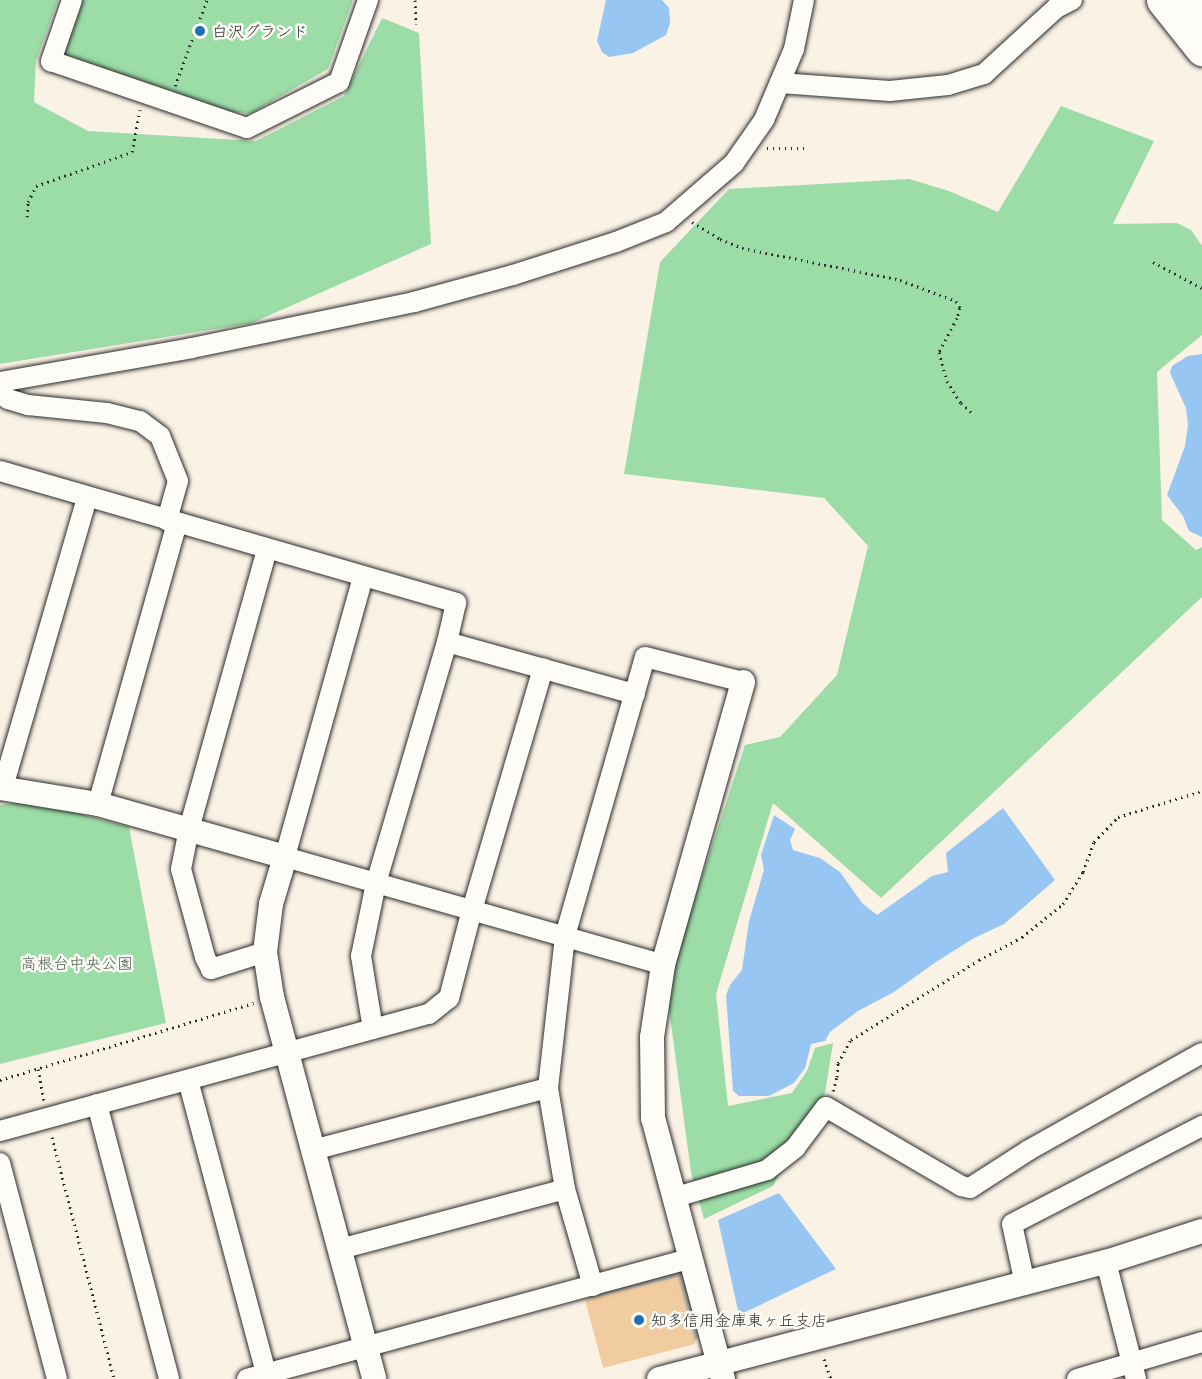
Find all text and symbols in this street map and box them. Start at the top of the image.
place label: 白沢グランド [212,21,308,41]
marker: 白沢グランド [193,24,207,38]
park label: 高根台中央公園 [21,953,133,973]
place label: 知多信用金庫東ヶ丘支店 [651,1310,827,1330]
marker: 知多信用金庫東ヶ丘支店 [632,1313,646,1327]

